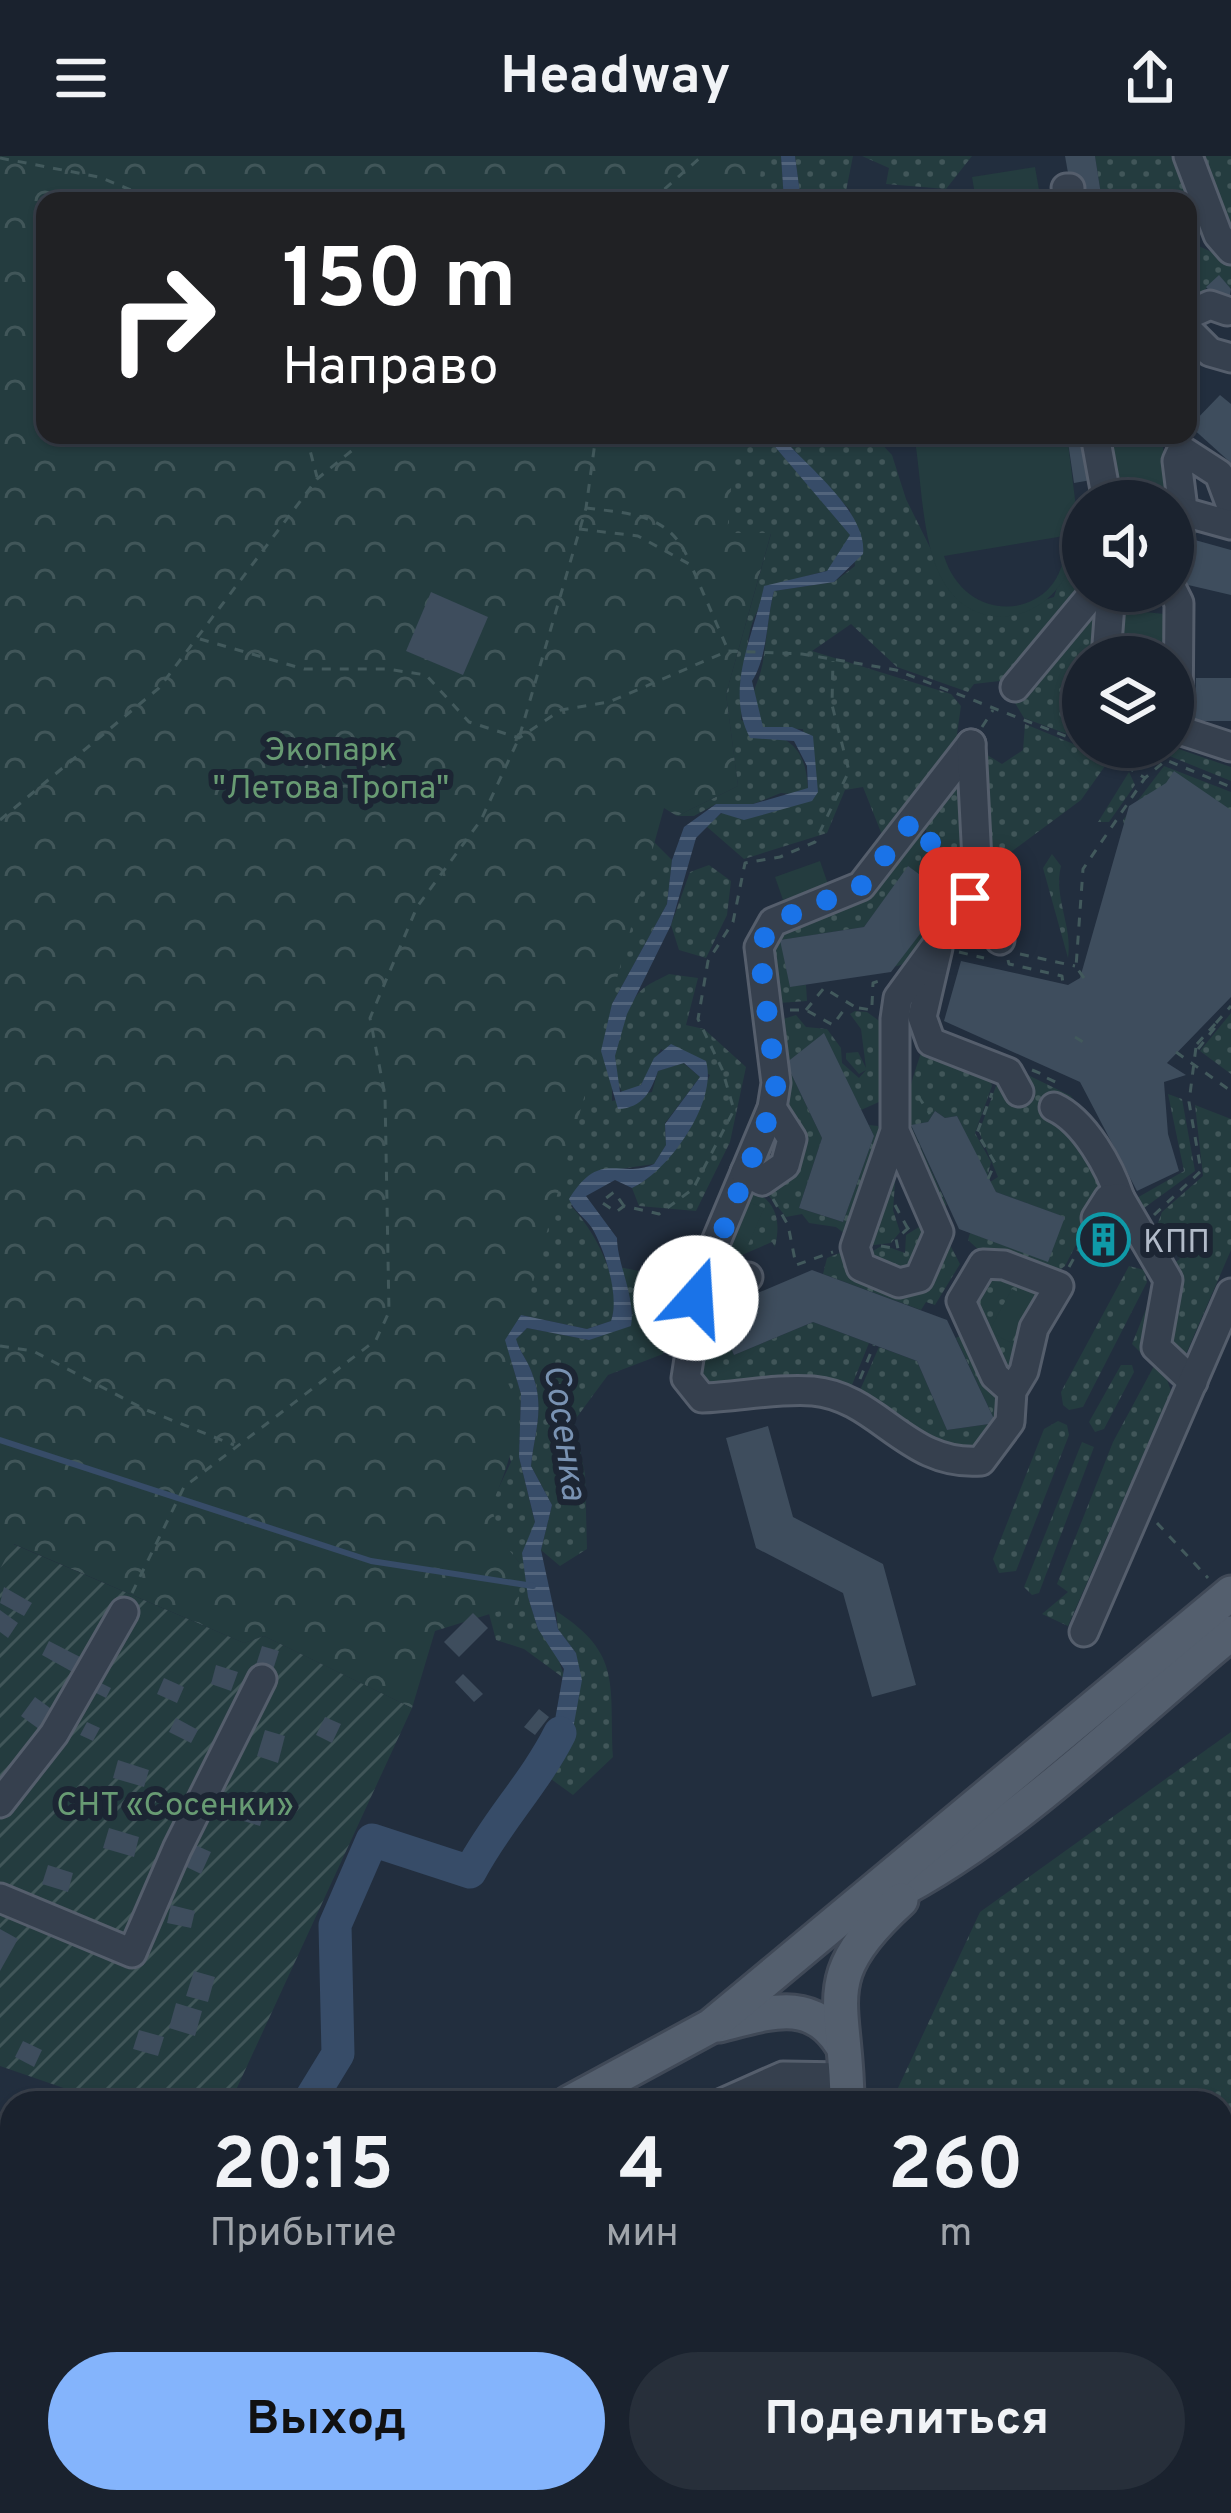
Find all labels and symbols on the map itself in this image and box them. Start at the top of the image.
park label: Экопарк "Летова Тропа" [213,731,449,811]
pin [919,847,1021,949]
building icon: КПП [1076,1212,1132,1268]
place label: КПП [1143,1223,1210,1265]
position arrow [633,1235,759,1361]
water label: Сосенка [531,1362,595,1504]
park label: СНТ «Сосенки» [56,1786,294,1828]

